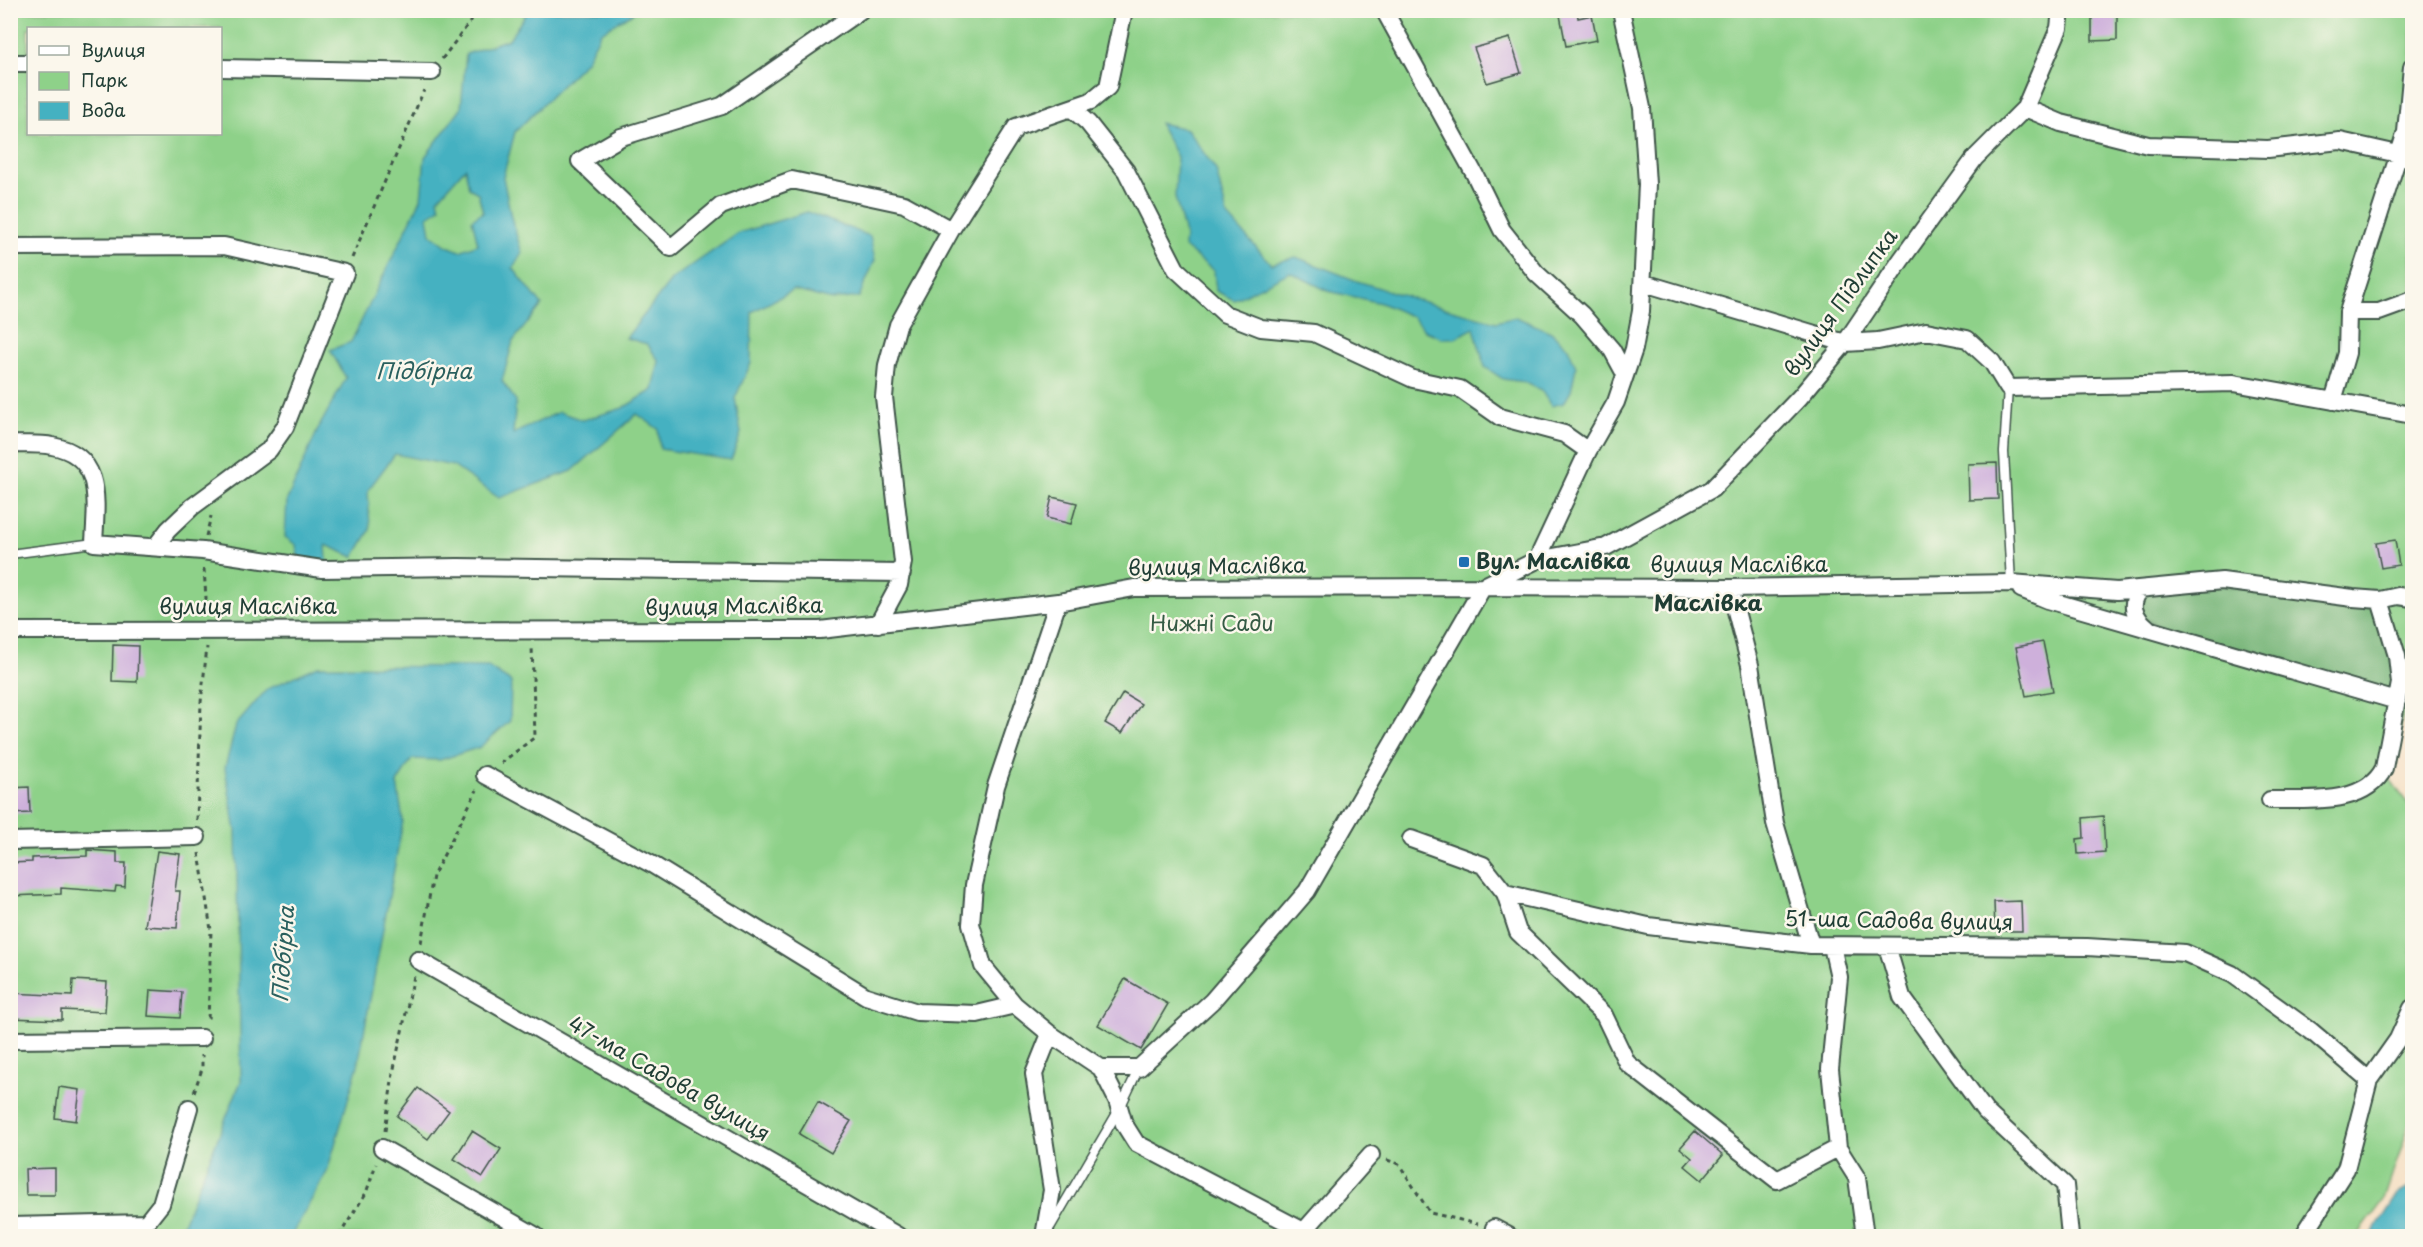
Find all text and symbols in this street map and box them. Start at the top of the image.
legend [27,27,222,135]
text: Вулиця [81,36,146,63]
text: Парк [81,66,128,93]
text: Вода [81,96,126,123]
street label: вулиця Підлипка [1775,221,1905,382]
water label: Підбірна [376,353,473,386]
place label: Вул. Маслівка [1476,544,1630,576]
street label: вулиця Маслівка [1128,547,1306,583]
street label: вулиця Маслівка [1650,547,1828,579]
marker: Вул. Маслівка [1457,555,1471,569]
district label: Маслівка [1654,585,1762,618]
street label: вулиця Маслівка [645,587,823,623]
street label: вулиця Маслівка [159,589,337,621]
park label: Нижні Сади [1150,606,1274,638]
street label: 51-ша Садова вулиця [1784,901,2014,937]
water label: Підбірна [262,904,301,1003]
street label: 47-ма Садова вулиця [563,1006,777,1148]

